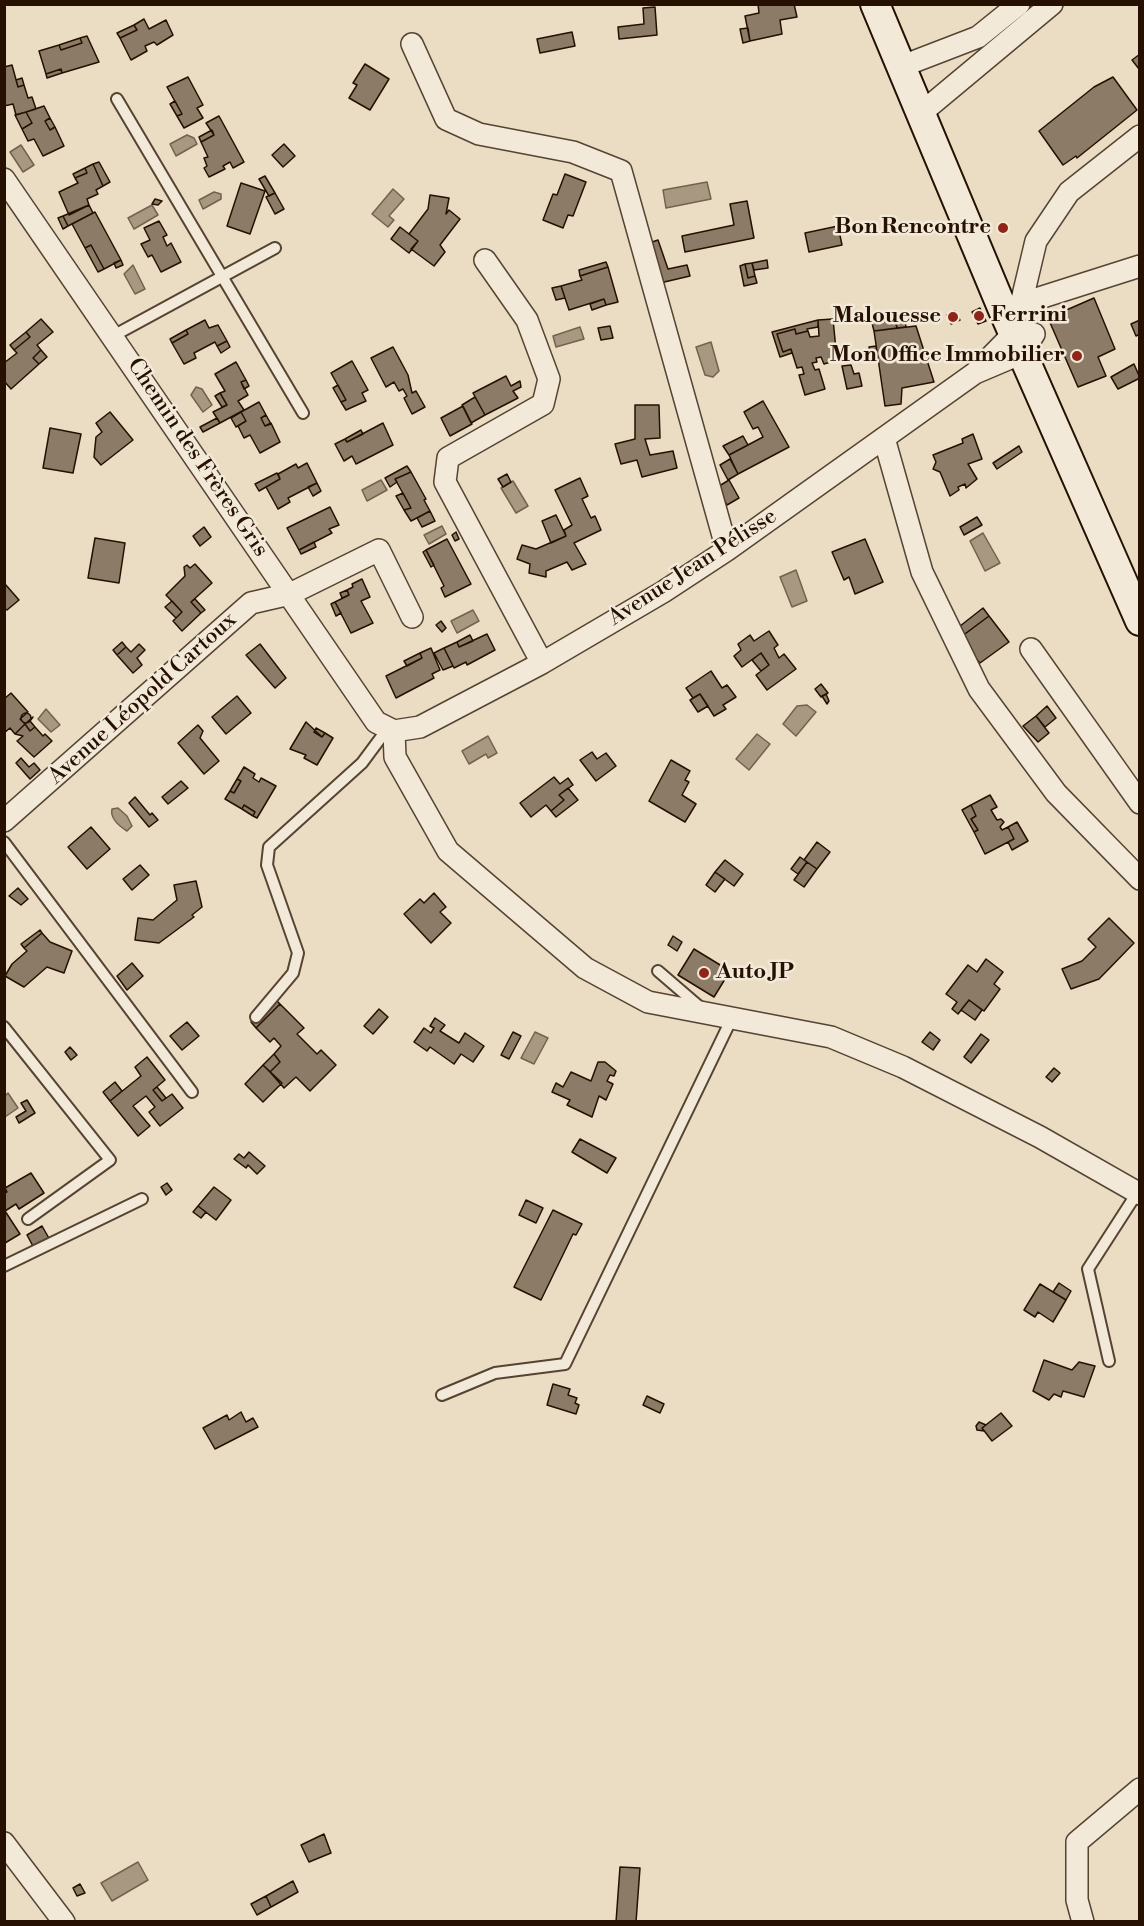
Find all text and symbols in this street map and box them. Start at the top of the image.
place label: Bon Rencontre [835,215,991,241]
marker: Bon Rencontre [996,221,1010,235]
place label: Ferrini [991,303,1067,329]
place label: Malouesse [833,304,941,330]
marker: Ferrini [972,309,986,323]
marker: Malouesse [946,310,960,324]
place label: Mon Office Immobilier [830,343,1065,369]
marker: Mon Office Immobilier [1070,349,1084,363]
street label: Chemin des Frères Gris [121,354,273,562]
street label: Avenue Jean Pélisse [604,504,782,632]
street label: Avenue Léopold Cartoux [44,608,242,790]
place label: Auto JP [716,960,794,986]
marker: Auto JP [697,966,711,980]

